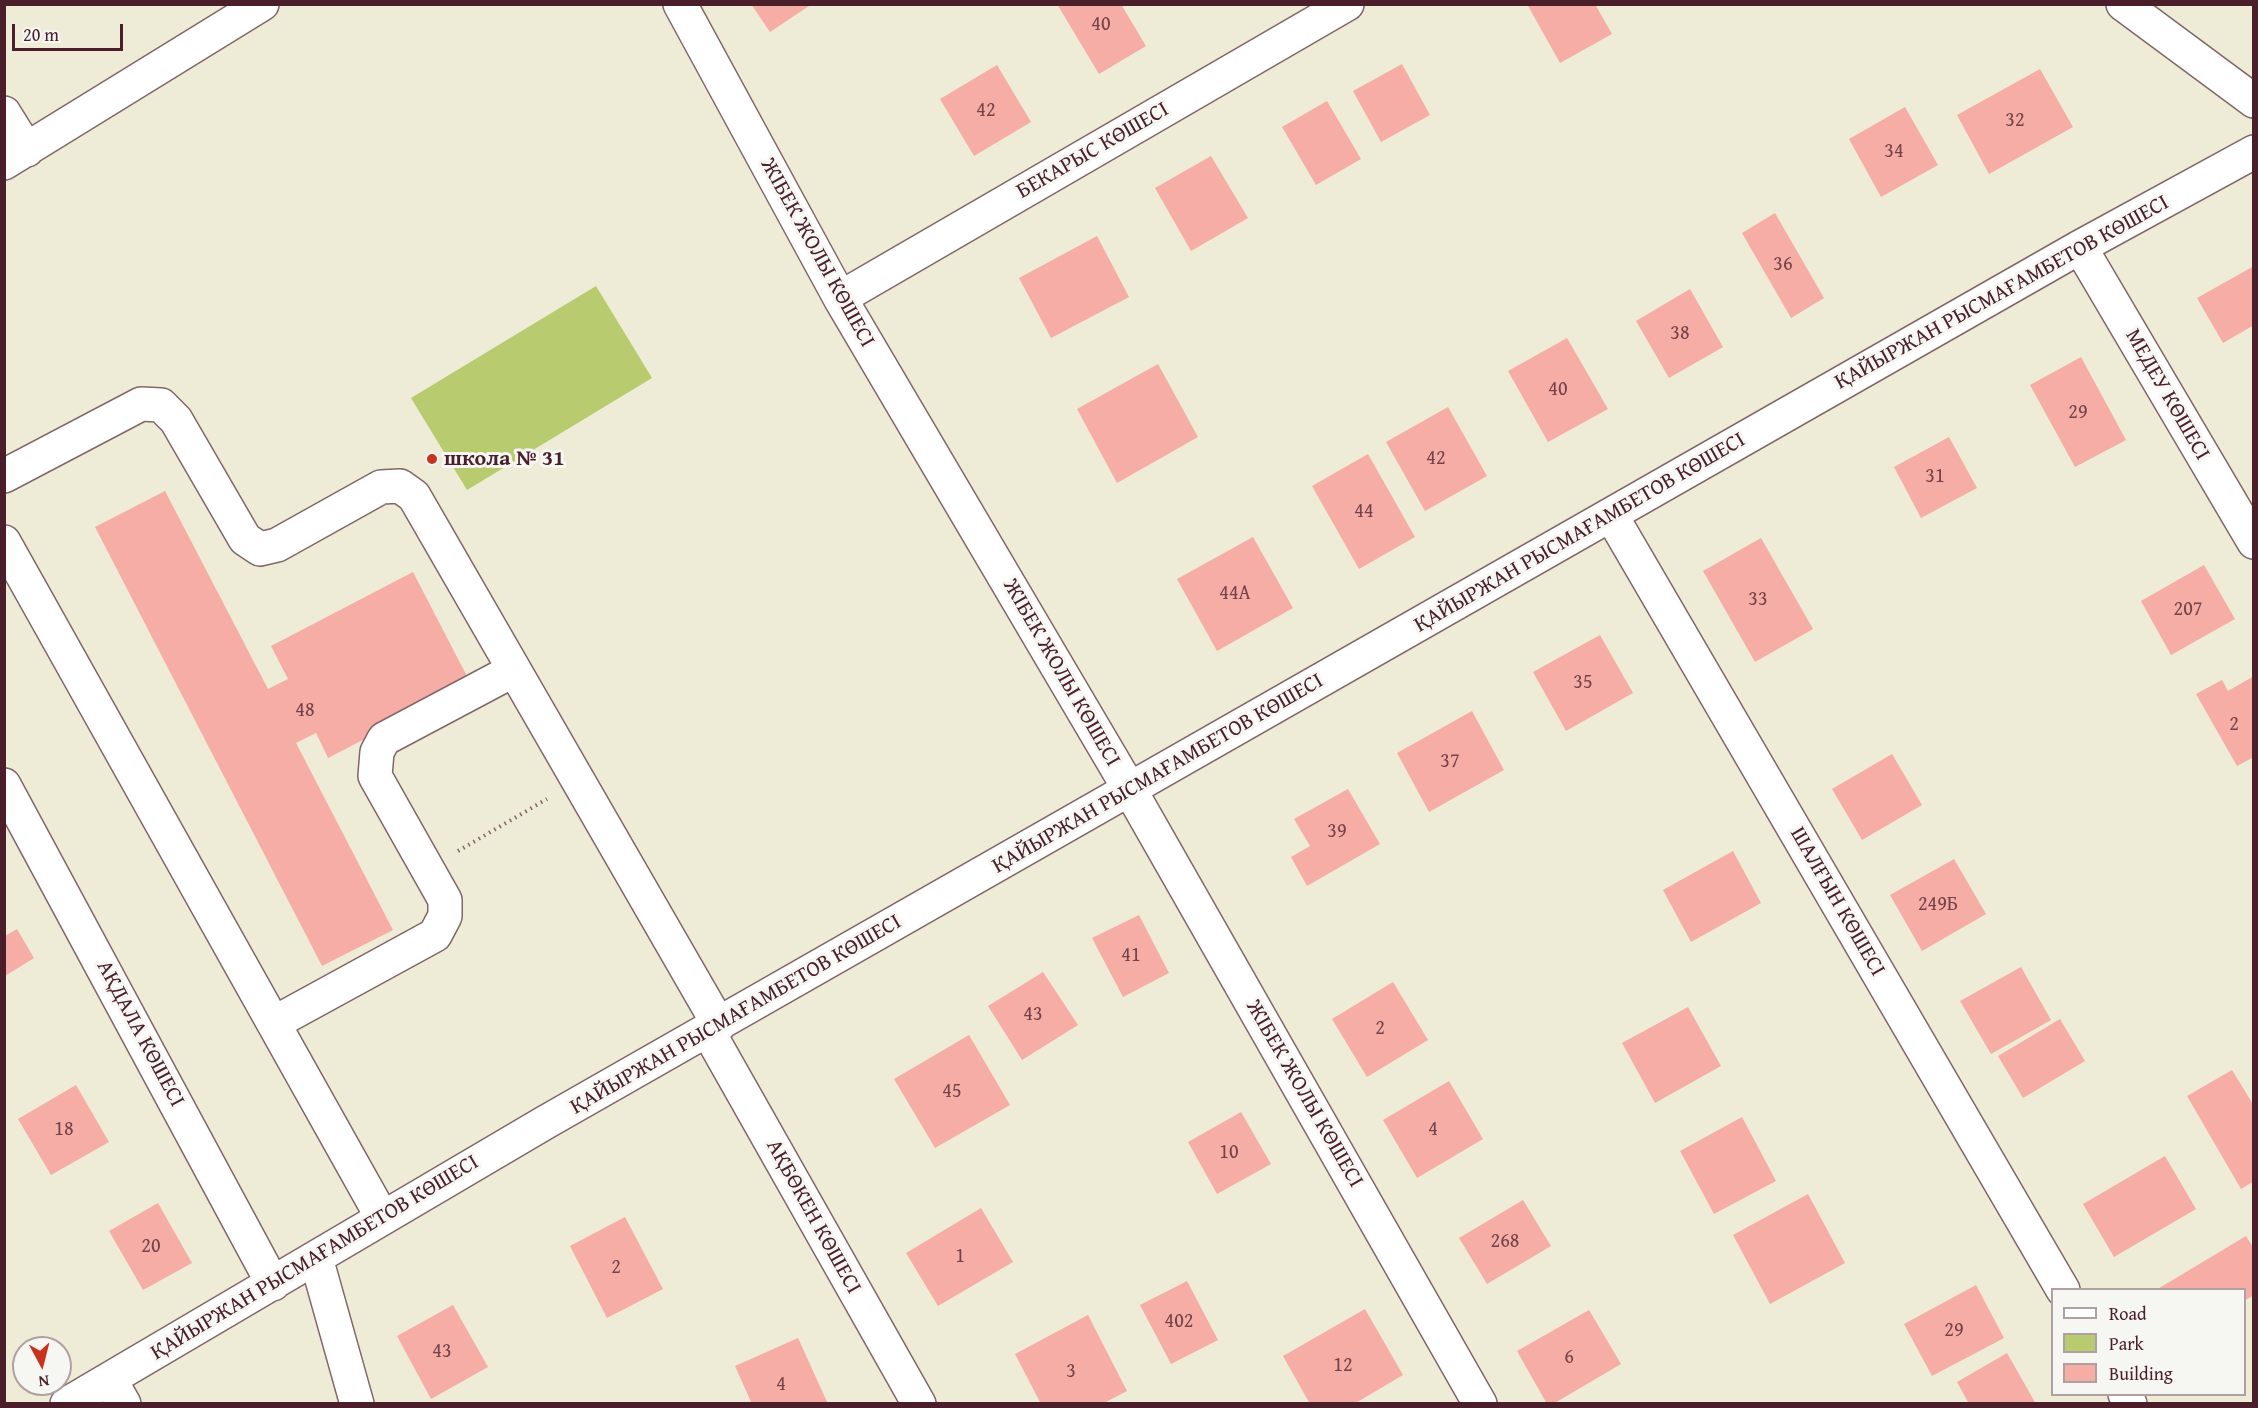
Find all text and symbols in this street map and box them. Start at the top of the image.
scale bar [15,12,126,50]
house number: 40 [1091,13,1111,37]
text: 20 m [23,21,59,48]
street label: БЕКАРЫС КӨШЕСІ [1012,97,1174,205]
house number: 42 [976,99,996,123]
house number: 32 [2005,109,2025,133]
house number: 34 [1884,140,1904,164]
street label: ЖІБЕК ЖОЛЫ КӨШЕСІ [754,154,880,352]
street label: ҚАЙЫРЖАН РЫСМАҒАМБЕТОВ КӨШЕСІ [1830,190,2174,396]
house number: 36 [1773,253,1793,277]
house number: 38 [1670,322,1690,346]
street label: МЕДЕУ КӨШЕСІ [2119,325,2215,465]
house number: 40 [1548,378,1568,402]
house number: 29 [2068,401,2088,425]
street label: ҚАЙЫРЖАН РЫСМАҒАМБЕТОВ КӨШЕСІ [1410,427,1750,639]
place label: школа № 31 [444,446,565,472]
house number: 42 [1426,447,1446,471]
marker: школа № 31 [425,452,439,466]
house number: 31 [1925,465,1945,489]
house number: 44 [1354,500,1374,524]
street label: ЖІБЕК ЖОЛЫ КӨШЕСІ [997,575,1125,771]
house number: 44А [1219,582,1251,606]
house number: 33 [1748,588,1768,612]
house number: 207 [2174,598,2202,622]
street label: ҚАЙЫРЖАН РЫСМАҒАМБЕТОВ КӨШЕСІ [988,668,1328,880]
house number: 35 [1573,671,1593,695]
house number: 48 [295,699,315,723]
house number: 2 [2229,713,2239,737]
house number: 37 [1440,750,1460,774]
house number: 39 [1327,820,1347,844]
street label: ШАЛҒЫН КӨШЕСІ [1784,823,1890,981]
house number: 249Б [1918,893,1958,917]
street label: ҚАЙЫРЖАН РЫСМАҒАМБЕТОВ КӨШЕСІ [566,909,906,1121]
house number: 41 [1121,944,1141,968]
street label: АҚДАЛА КӨШЕСІ [90,956,190,1112]
street label: ЖІБЕК ЖОЛЫ КӨШЕСІ [1240,996,1368,1192]
house number: 43 [1023,1003,1043,1027]
house number: 2 [1375,1017,1385,1041]
house number: 45 [942,1080,962,1104]
house number: 18 [54,1118,74,1142]
house number: 4 [1428,1118,1438,1142]
street label: АҚБӨКЕН КӨШЕСІ [760,1135,866,1299]
house number: 10 [1219,1141,1239,1165]
street label: ҚАЙЫРЖАН РЫСМАҒАМБЕТОВ КӨШЕСІ [146,1149,484,1367]
house number: 268 [1491,1230,1519,1254]
house number: 20 [141,1235,161,1259]
house number: 1 [955,1245,965,1269]
house number: 2 [611,1256,621,1280]
legend [2051,1288,2246,1396]
text: Road [2109,1300,2147,1327]
house number: 402 [1165,1310,1193,1334]
house number: 29 [1944,1319,1964,1343]
text: Park [2109,1330,2144,1357]
north arrow [12,1336,72,1396]
house number: 43 [432,1340,452,1364]
house number: 6 [1564,1346,1574,1370]
house number: 12 [1333,1354,1353,1378]
house number: 3 [1066,1360,1076,1384]
text: Building [2109,1360,2173,1387]
text: N [37,1369,51,1394]
house number: 4 [776,1373,786,1397]

